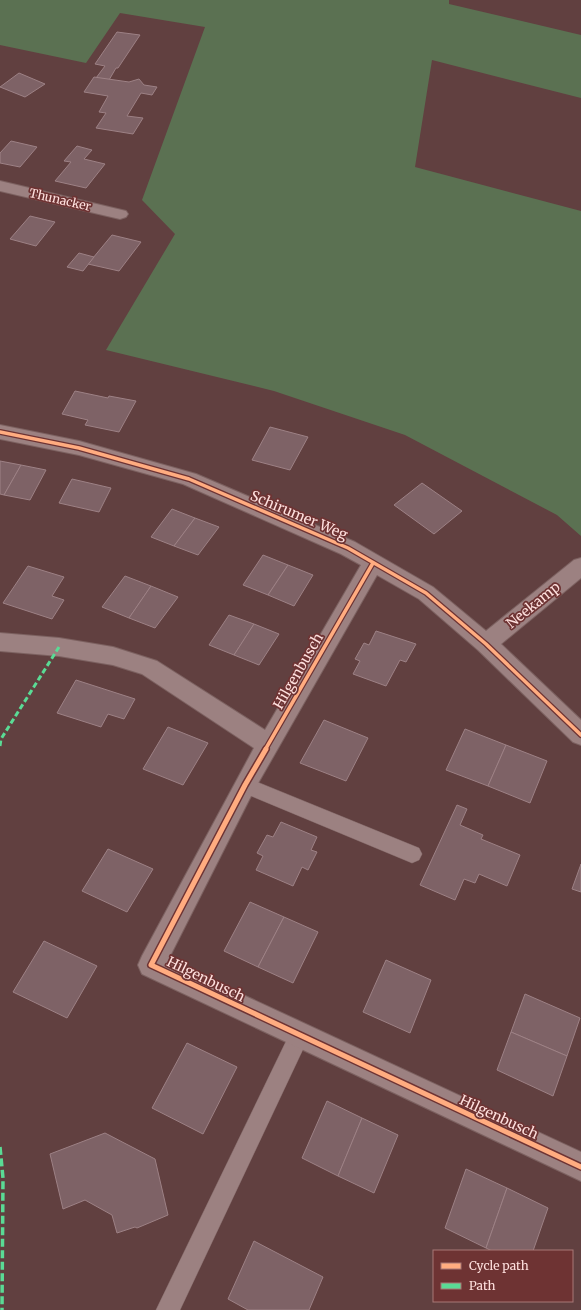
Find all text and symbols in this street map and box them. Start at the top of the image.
street label: Thunacker [28,185,93,214]
street label: Schirumer Weg [248,486,351,544]
street label: Neekamp [502,578,564,632]
street label: Hilgenbusch [269,630,327,712]
street label: Hilgenbusch [164,952,248,1006]
street label: Hilgenbusch [457,1091,541,1143]
legend [433,1250,573,1302]
text: Cycle path [469,1258,529,1273]
text: Path [469,1278,495,1293]

